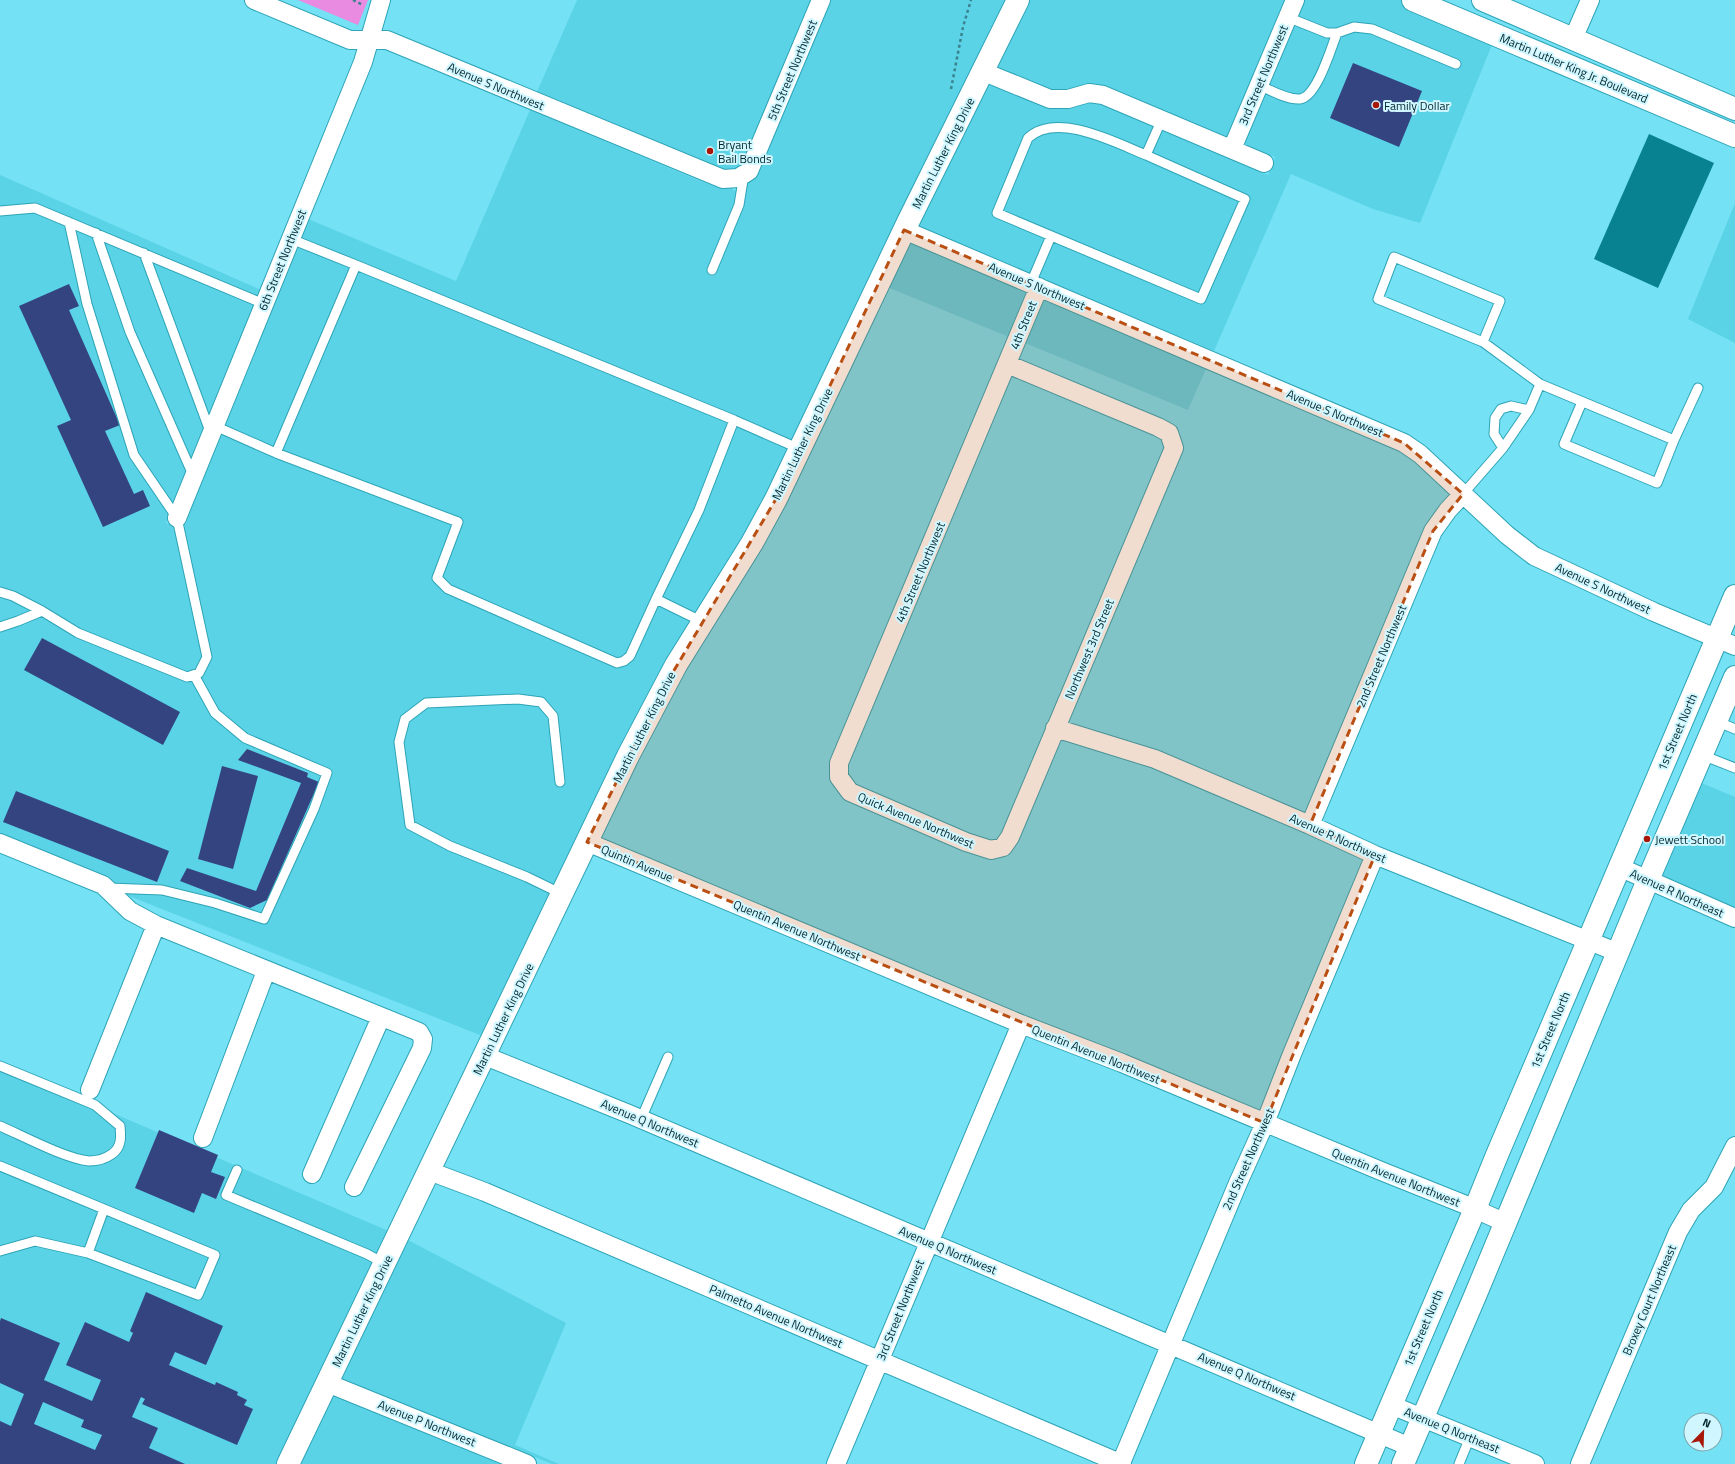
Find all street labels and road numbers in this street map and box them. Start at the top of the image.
street label: 5th Street Northwest [762,16,822,123]
street label: 3rd Street Northwest [1233,21,1293,128]
street label: Martin Luther King Jr. Boulevard [1497,28,1651,108]
street label: Avenue S Northwest [445,57,548,115]
street label: Martin Luther King Drive [907,94,979,212]
street label: 6th Street Northwest [253,206,311,313]
street label: Avenue S Northwest [986,257,1089,315]
street label: 4th Street [1005,297,1042,352]
street label: Avenue S Northwest [1284,384,1387,442]
street label: Martin Luther King Drive [767,385,837,503]
street label: 4th Street Northwest [890,518,950,625]
street label: Avenue S Northwest [1552,558,1655,619]
street label: Northwest 3rd Street [1059,595,1119,702]
street label: 2nd Street Northwest [1351,601,1412,710]
street label: Martin Luther King Drive [608,668,680,786]
street label: 1st Street North [1652,691,1702,773]
street label: Quick Avenue Northwest [855,787,978,853]
street label: Avenue R Northwest [1287,808,1390,868]
street label: Quintin Avenue [598,839,676,887]
street label: Avenue R Northeast [1627,864,1728,923]
street label: Quentin Avenue Northwest [730,895,864,966]
street label: Martin Luther King Drive [468,960,538,1078]
street label: 1st Street North [1525,989,1575,1071]
street label: Quentin Avenue Northwest [1029,1020,1164,1089]
street label: Avenue Q Northwest [598,1094,703,1153]
street label: 2nd Street Northwest [1217,1104,1279,1213]
street label: Quentin Avenue Northwest [1329,1143,1464,1212]
street label: Avenue Q Northwest [896,1221,1001,1280]
street label: Broxey Court Northeast [1617,1241,1681,1358]
street label: Martin Luther King Drive [327,1252,397,1370]
street label: 3rd Street Northwest [871,1256,929,1363]
street label: Palmetto Avenue Northwest [706,1279,847,1353]
street label: 1st Street North [1398,1287,1448,1369]
street label: Avenue Q Northwest [1195,1347,1300,1406]
street label: Avenue P Northwest [375,1395,480,1452]
street label: Avenue Q Northeast [1401,1402,1503,1458]

